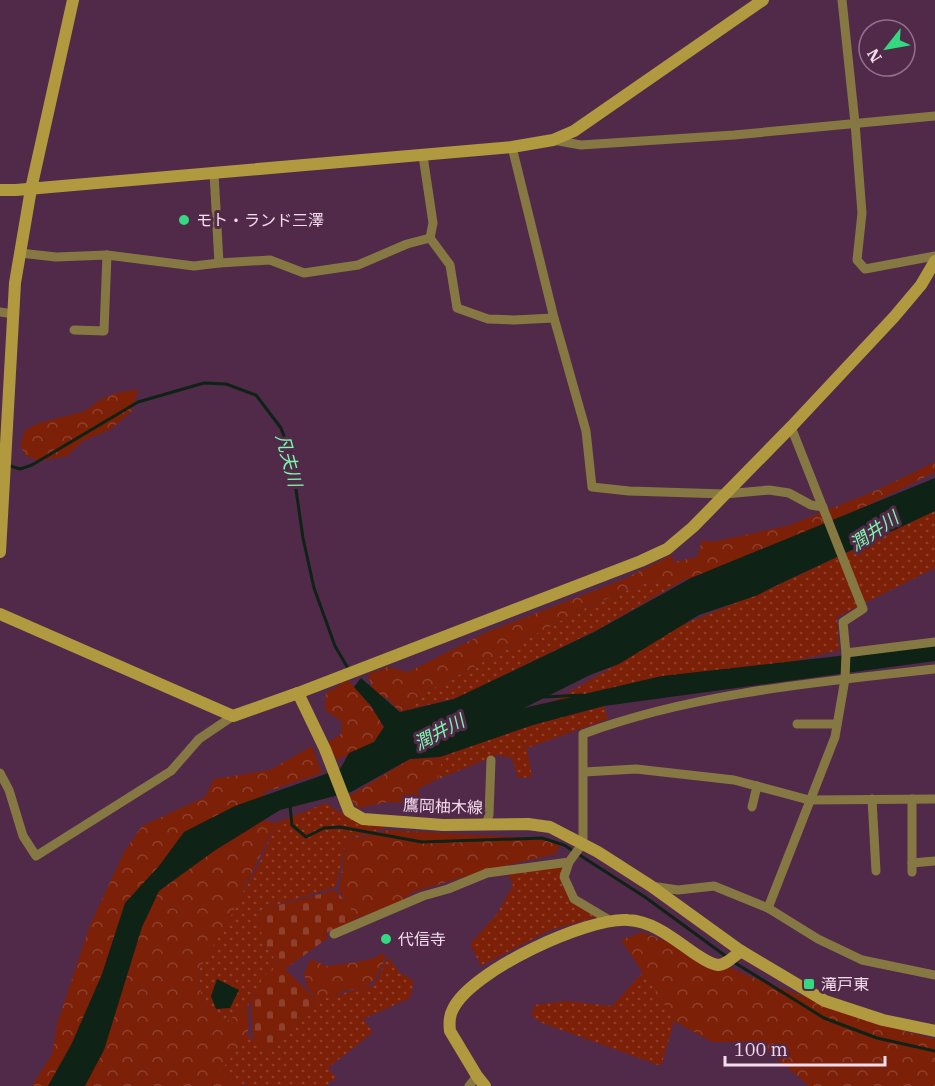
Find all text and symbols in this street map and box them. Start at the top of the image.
north arrow [857,18,917,78]
text: N [862,45,886,66]
place label: モト・ランド三澤 [196,210,324,230]
marker: モト・ランド三澤 [177,213,191,227]
water label: 凡夫川 [271,431,308,491]
water label: 潤井川 [845,505,904,556]
water label: 潤井川 [410,708,470,755]
street label: 鷹岡柚木線 [403,795,483,817]
place label: 代信寺 [398,929,446,949]
marker: 代信寺 [379,932,393,946]
place label: 滝戸東 [821,974,869,994]
marker: 滝戸東 [802,977,816,991]
scale bar [725,1029,886,1067]
text: 100 m [734,1038,788,1061]

